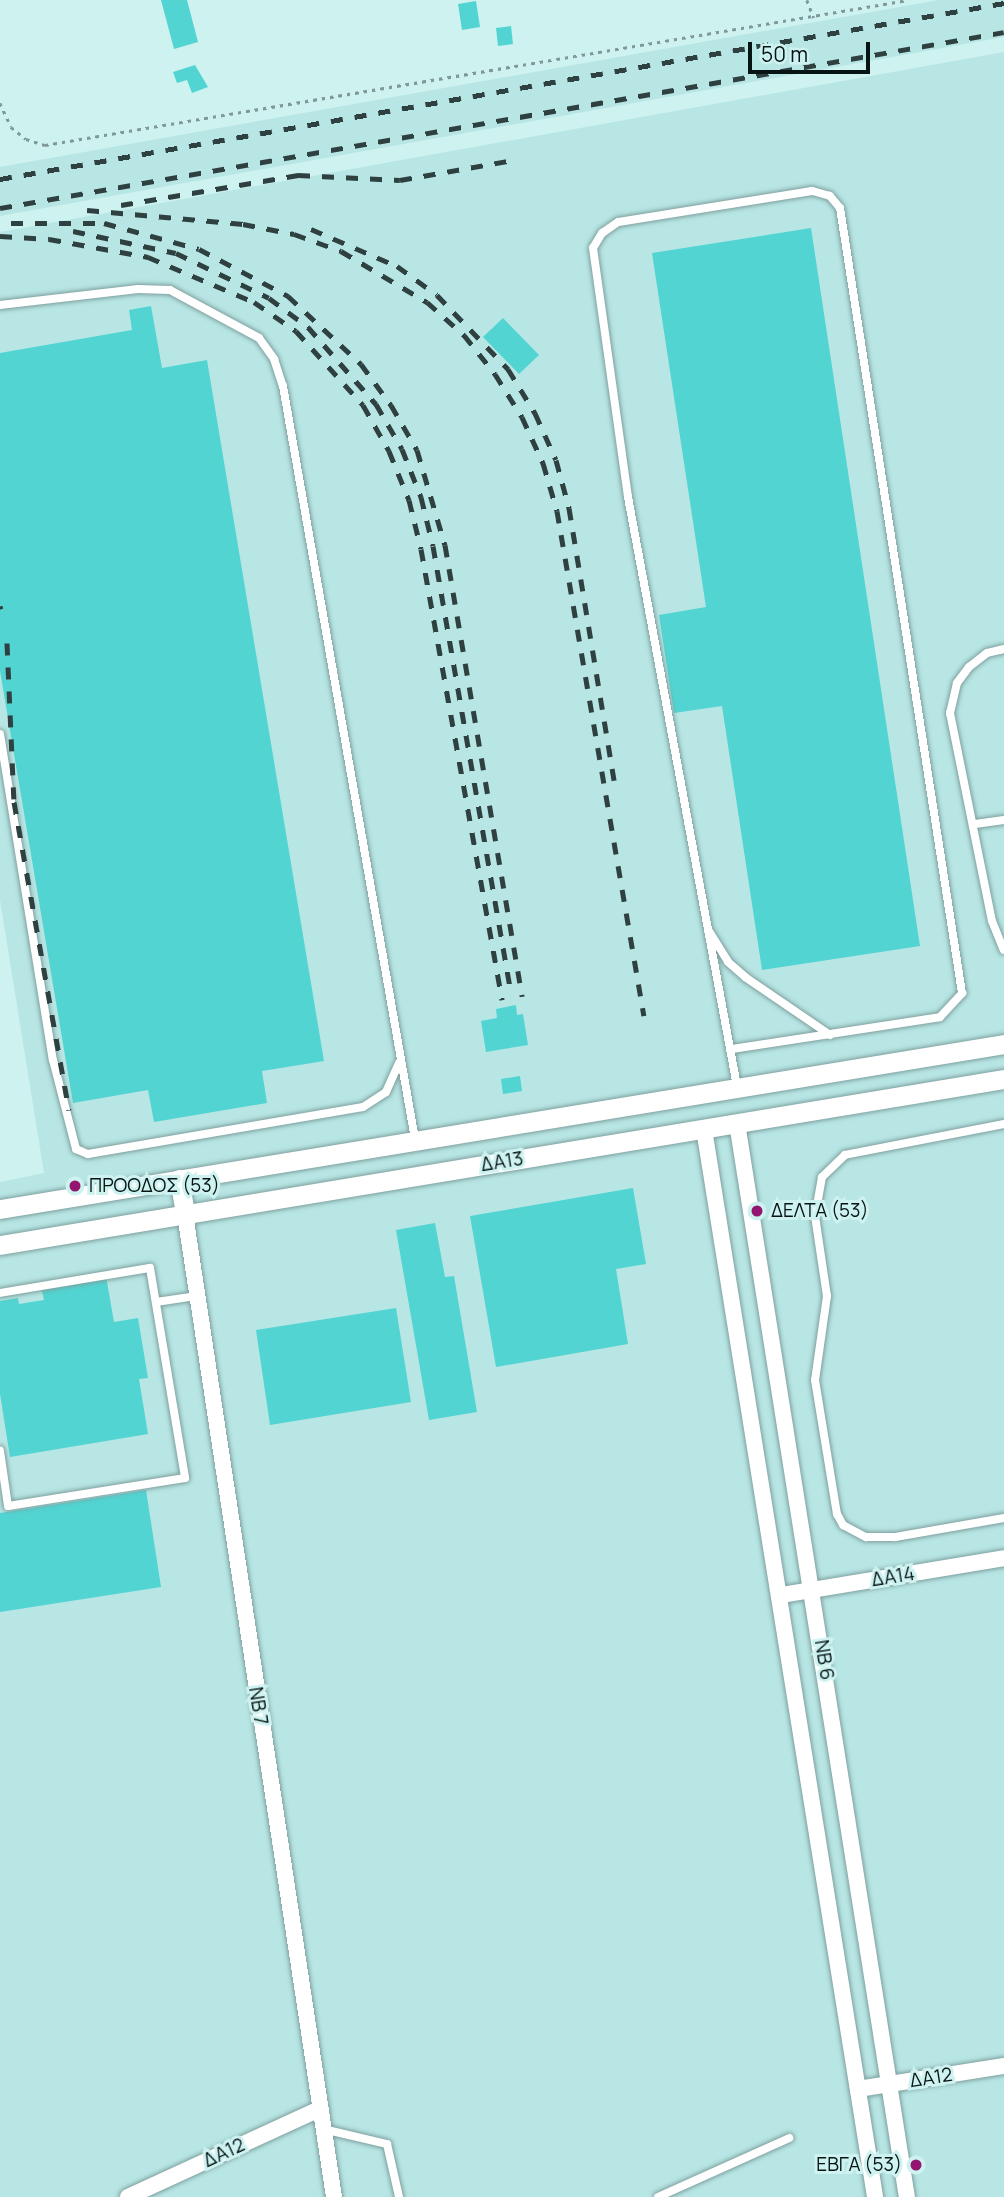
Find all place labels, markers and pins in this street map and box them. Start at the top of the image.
place label: ΠΡΟΟΔΟΣ (53) [89,1175,220,1197]
marker: ΠΡΟΟΔΟΣ (53) [67,1178,83,1194]
place label: ΔΕΛΤΑ (53) [771,1200,869,1222]
marker: ΔΕΛΤΑ (53) [749,1203,765,1219]
place label: ΕΒΓΑ (53) [816,2154,902,2176]
marker: ΕΒΓΑ (53) [908,2157,924,2173]

